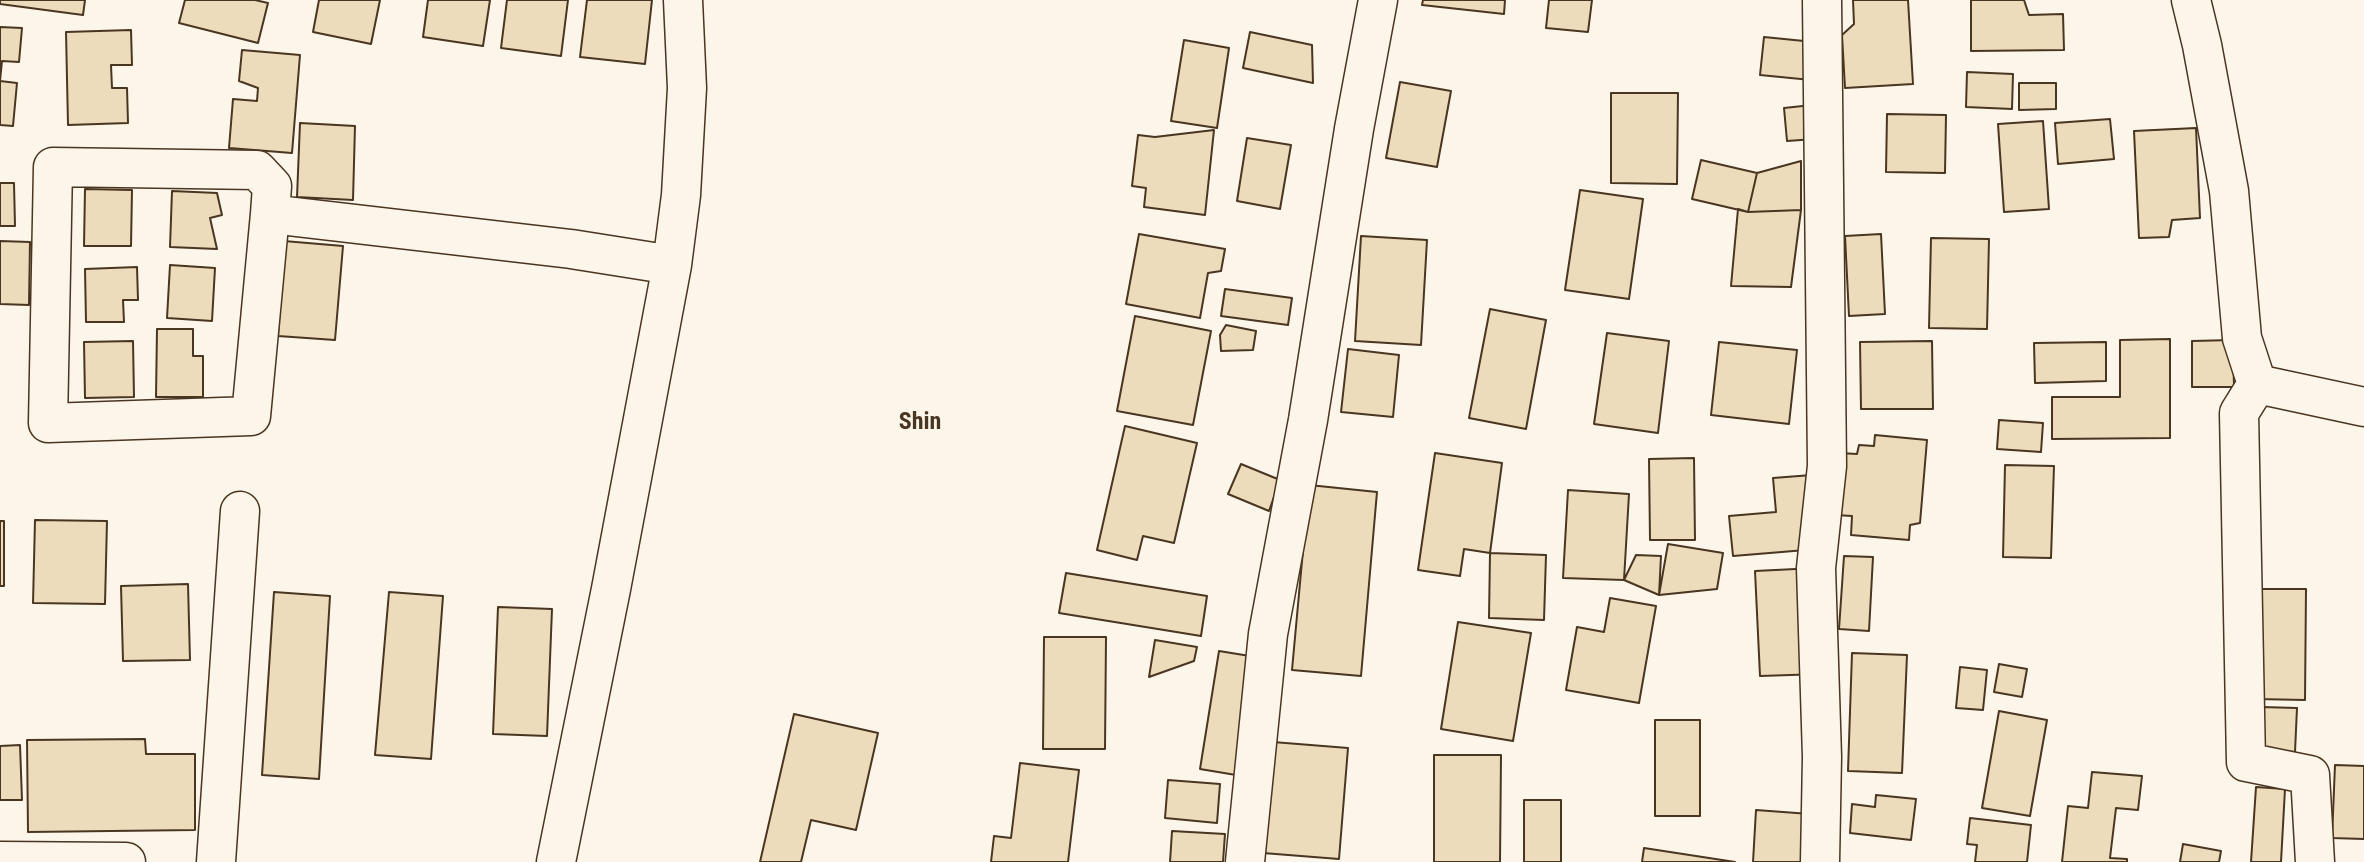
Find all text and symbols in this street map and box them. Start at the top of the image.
district label: Shin [899,409,941,437]

